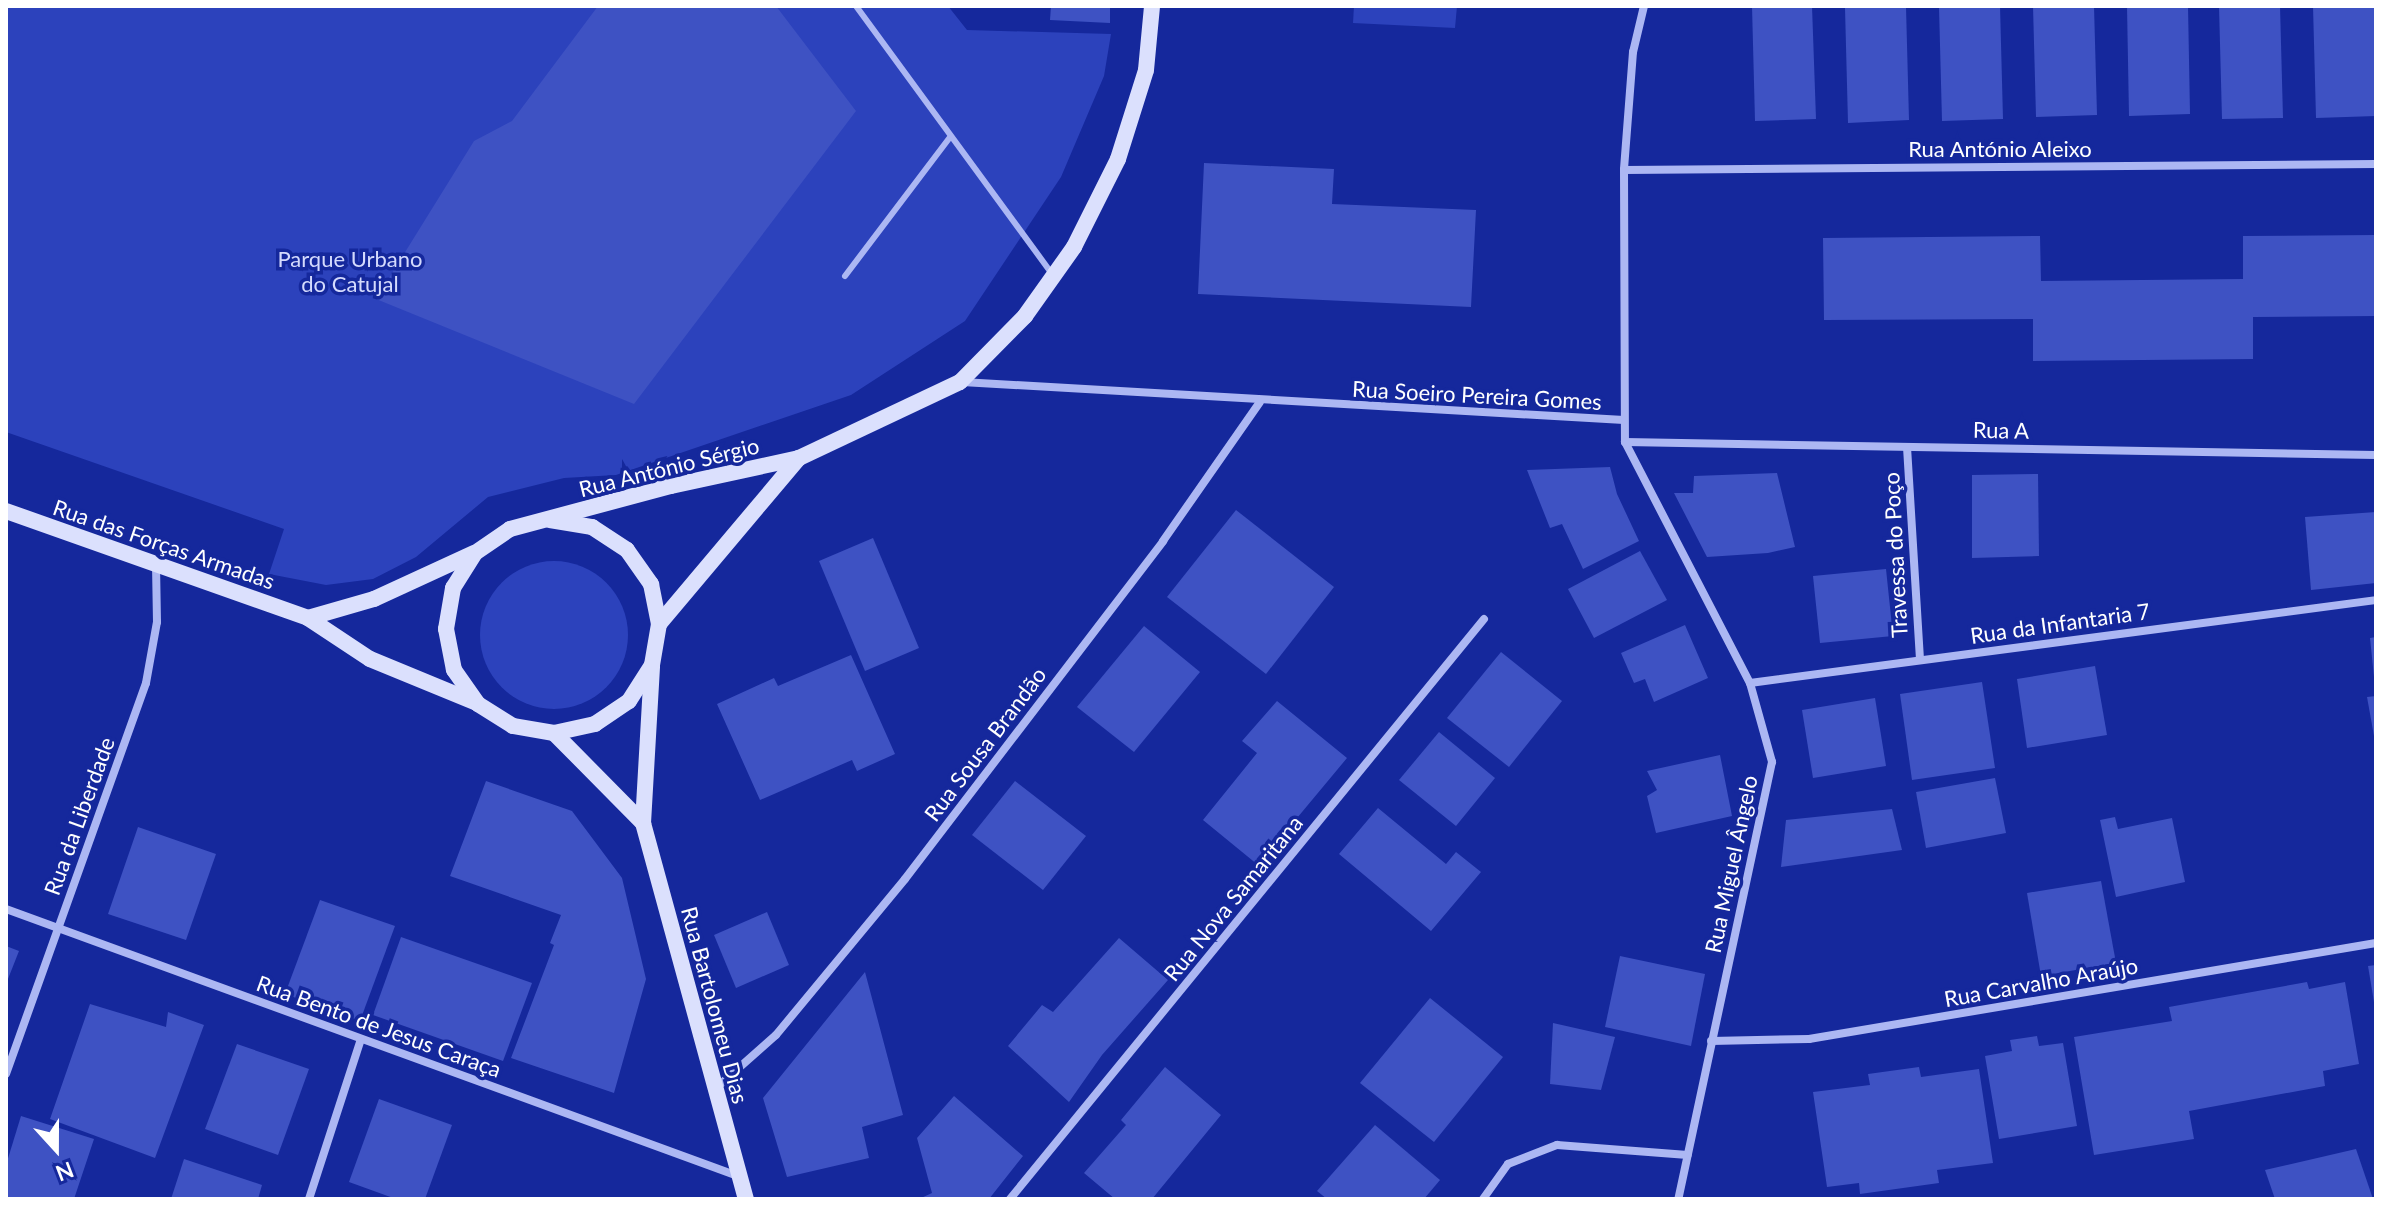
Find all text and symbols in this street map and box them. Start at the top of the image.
street label: Rua António Aleixo [1908,136,2092,162]
park label: Parque Urbano do Catujal [277,245,423,296]
street label: Rua Soeiro Pereira Gomes [1352,375,1602,415]
street label: Rua A [1972,416,2030,444]
street label: Rua António Sérgio [576,432,762,502]
street label: Travessa do Poço [1877,472,1913,638]
street label: Rua das Forças Armadas [49,494,279,594]
street label: Rua da Infantaria 7 [1968,597,2152,649]
street label: Rua Sousa Brandão [919,662,1051,826]
street label: Rua da Liberdade [38,733,120,899]
street label: Rua Miguel Ângelo [1699,772,1763,956]
street label: Rua Nova Samaritana [1158,810,1308,986]
street label: Rua Bartolomeu Dias [676,904,754,1106]
street label: Rua Carvalho Araújo [1942,952,2140,1012]
street label: Rua Bento de Jesus Caraça [253,969,505,1083]
north arrow [16,1109,96,1189]
text: N [52,1156,78,1188]

